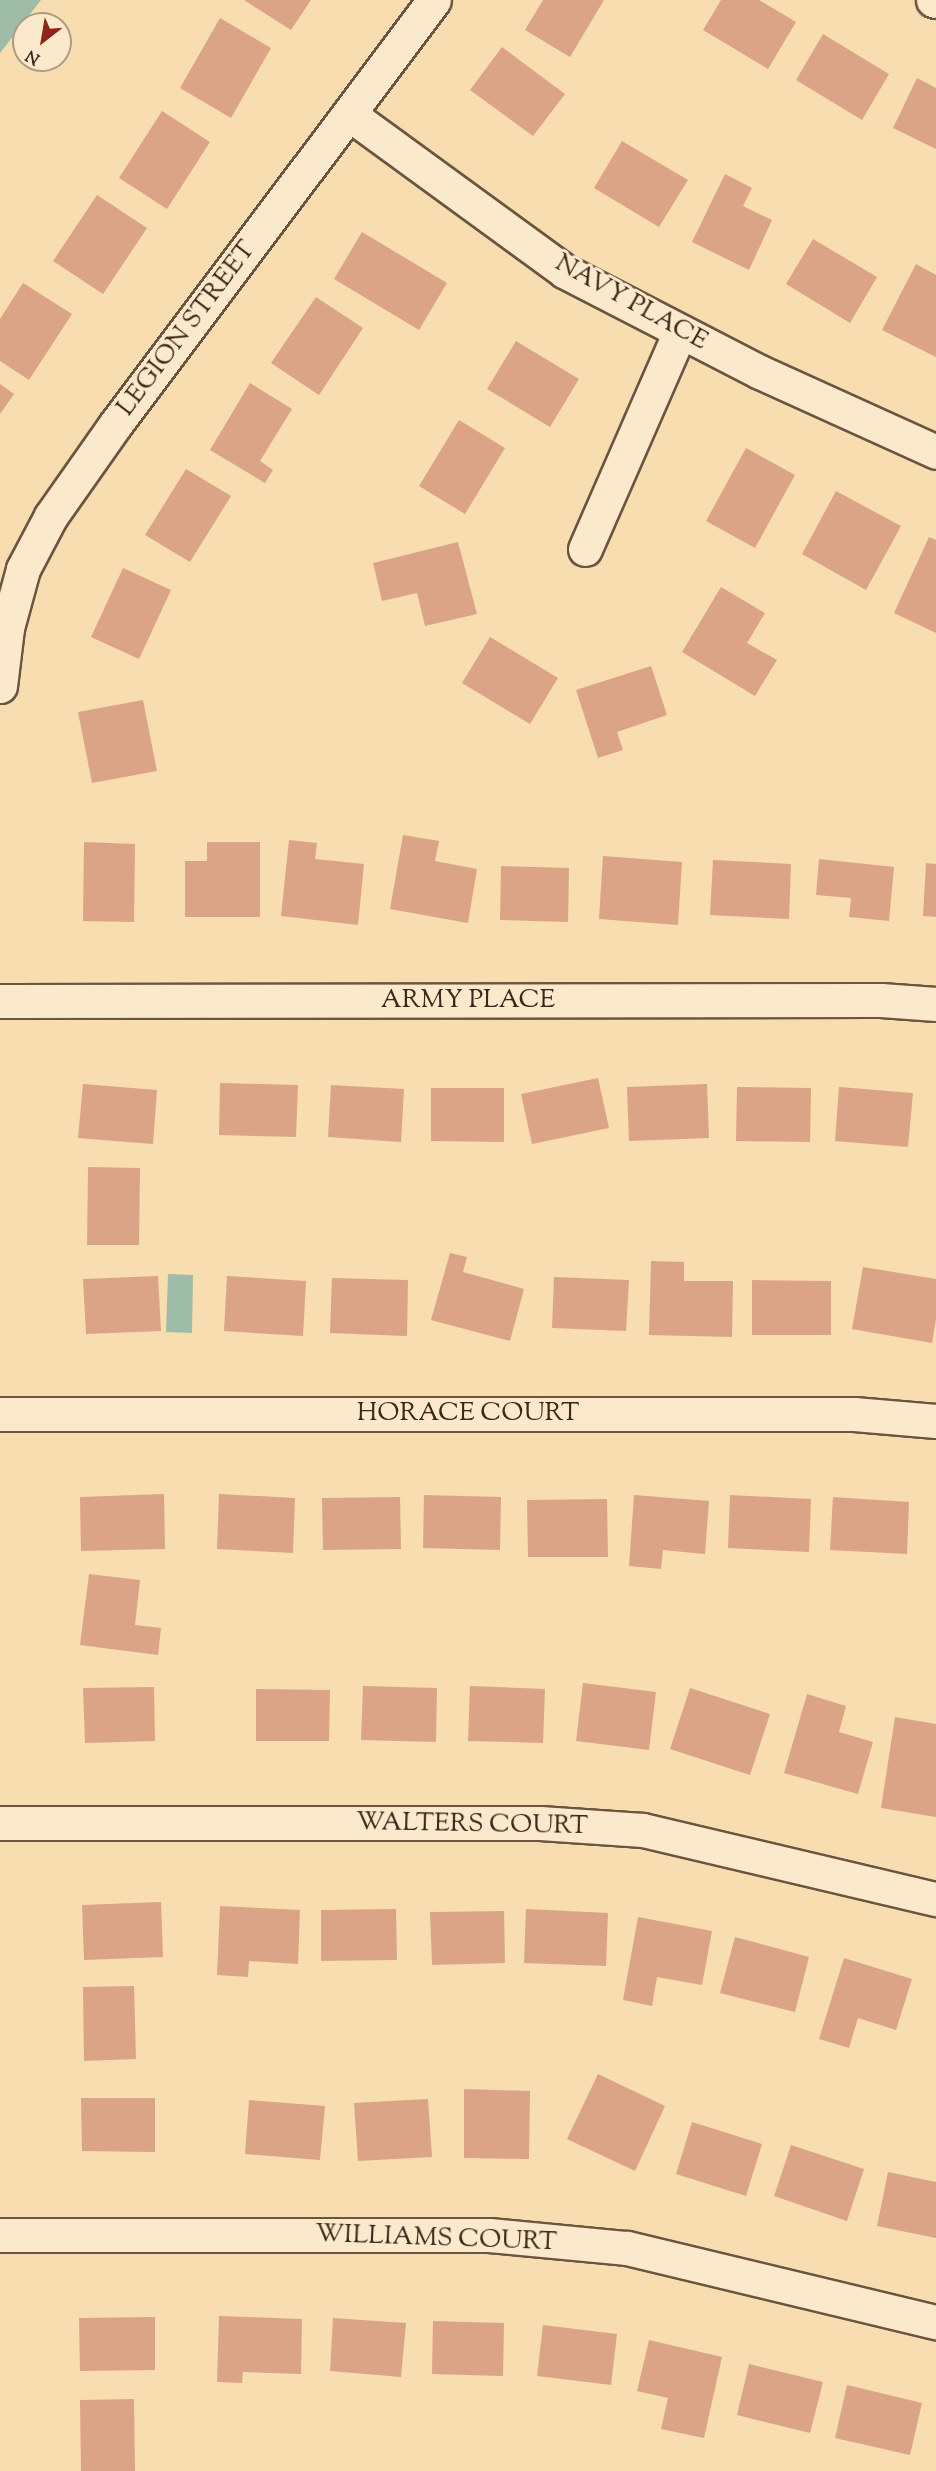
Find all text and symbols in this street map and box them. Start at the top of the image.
north arrow [12,12,72,72]
text: N [22,43,45,69]
street label: LEGION STREET [111,235,263,423]
street label: NAVY PLACE [549,248,713,358]
street label: ARMY PLACE [381,985,555,1017]
street label: HORACE COURT [357,1398,579,1430]
street label: WALTERS COURT [356,1807,588,1843]
street label: WILLIAMS COURT [315,2219,557,2259]

